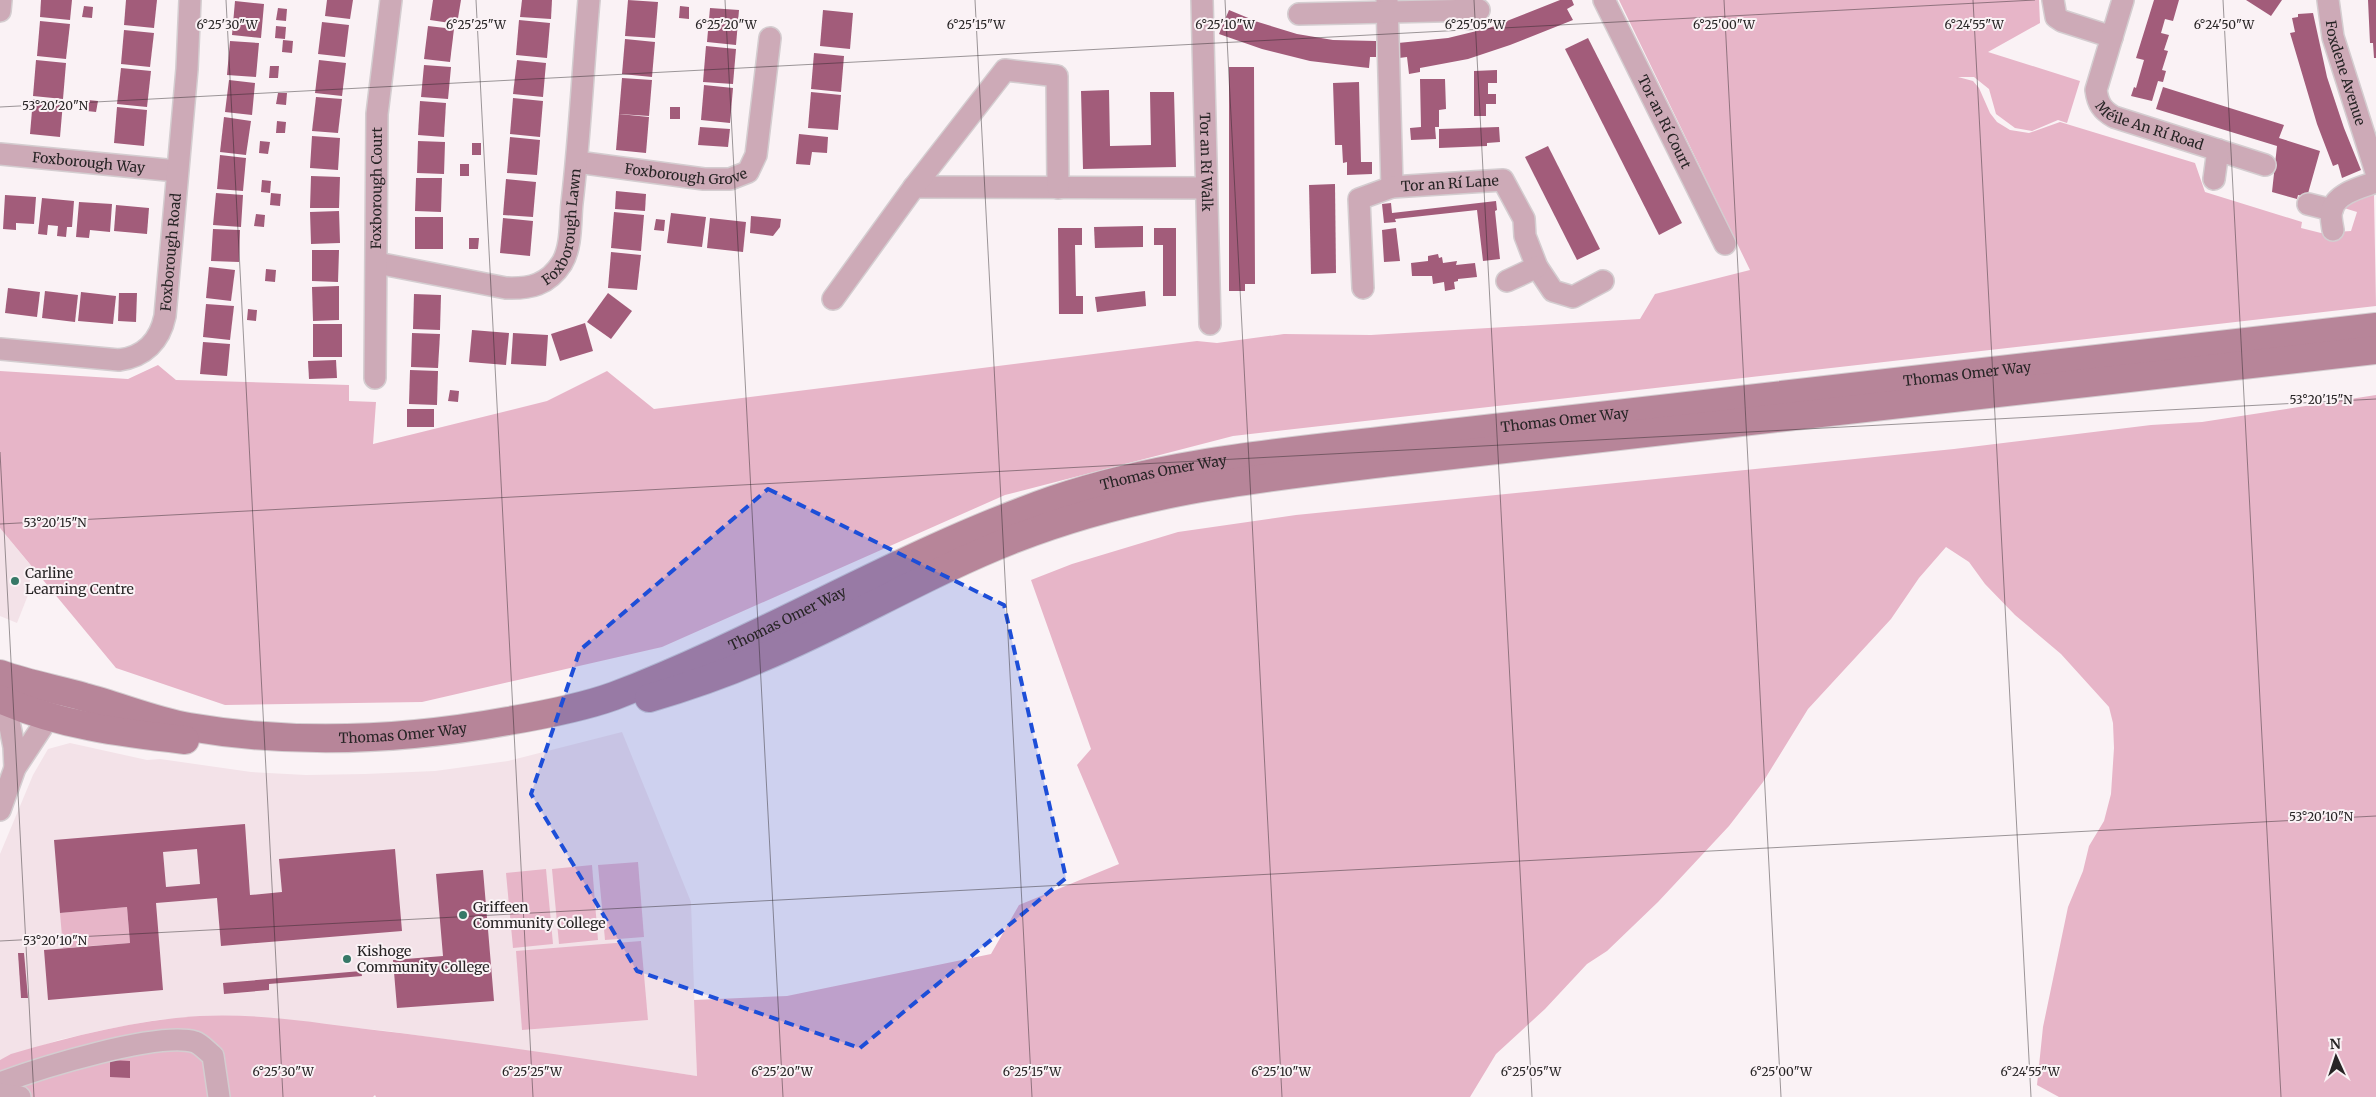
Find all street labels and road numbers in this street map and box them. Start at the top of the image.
street label: Foxdene Avenue [2322,19,2370,128]
street label: Tor an Rí Court [1634,72,1695,172]
street label: Méile An Rí Road [2091,97,2206,154]
street label: Tor an Rí Walk [1196,112,1216,212]
street label: Foxborough Court [367,126,386,249]
street label: Foxborough Way [31,148,147,177]
street label: Foxborough Grove [623,159,750,188]
street label: Foxborough Lawn [538,168,585,289]
street label: Tor an Rí Lane [1400,171,1499,195]
street label: Foxborough Road [156,192,185,312]
street label: Thomas Omer Way [1902,357,2033,390]
street label: Thomas Omer Way [1500,404,1631,436]
street label: Thomas Omer Way [1098,451,1229,494]
street label: Thomas Omer Way [726,582,850,655]
street label: Thomas Omer Way [338,719,469,747]

